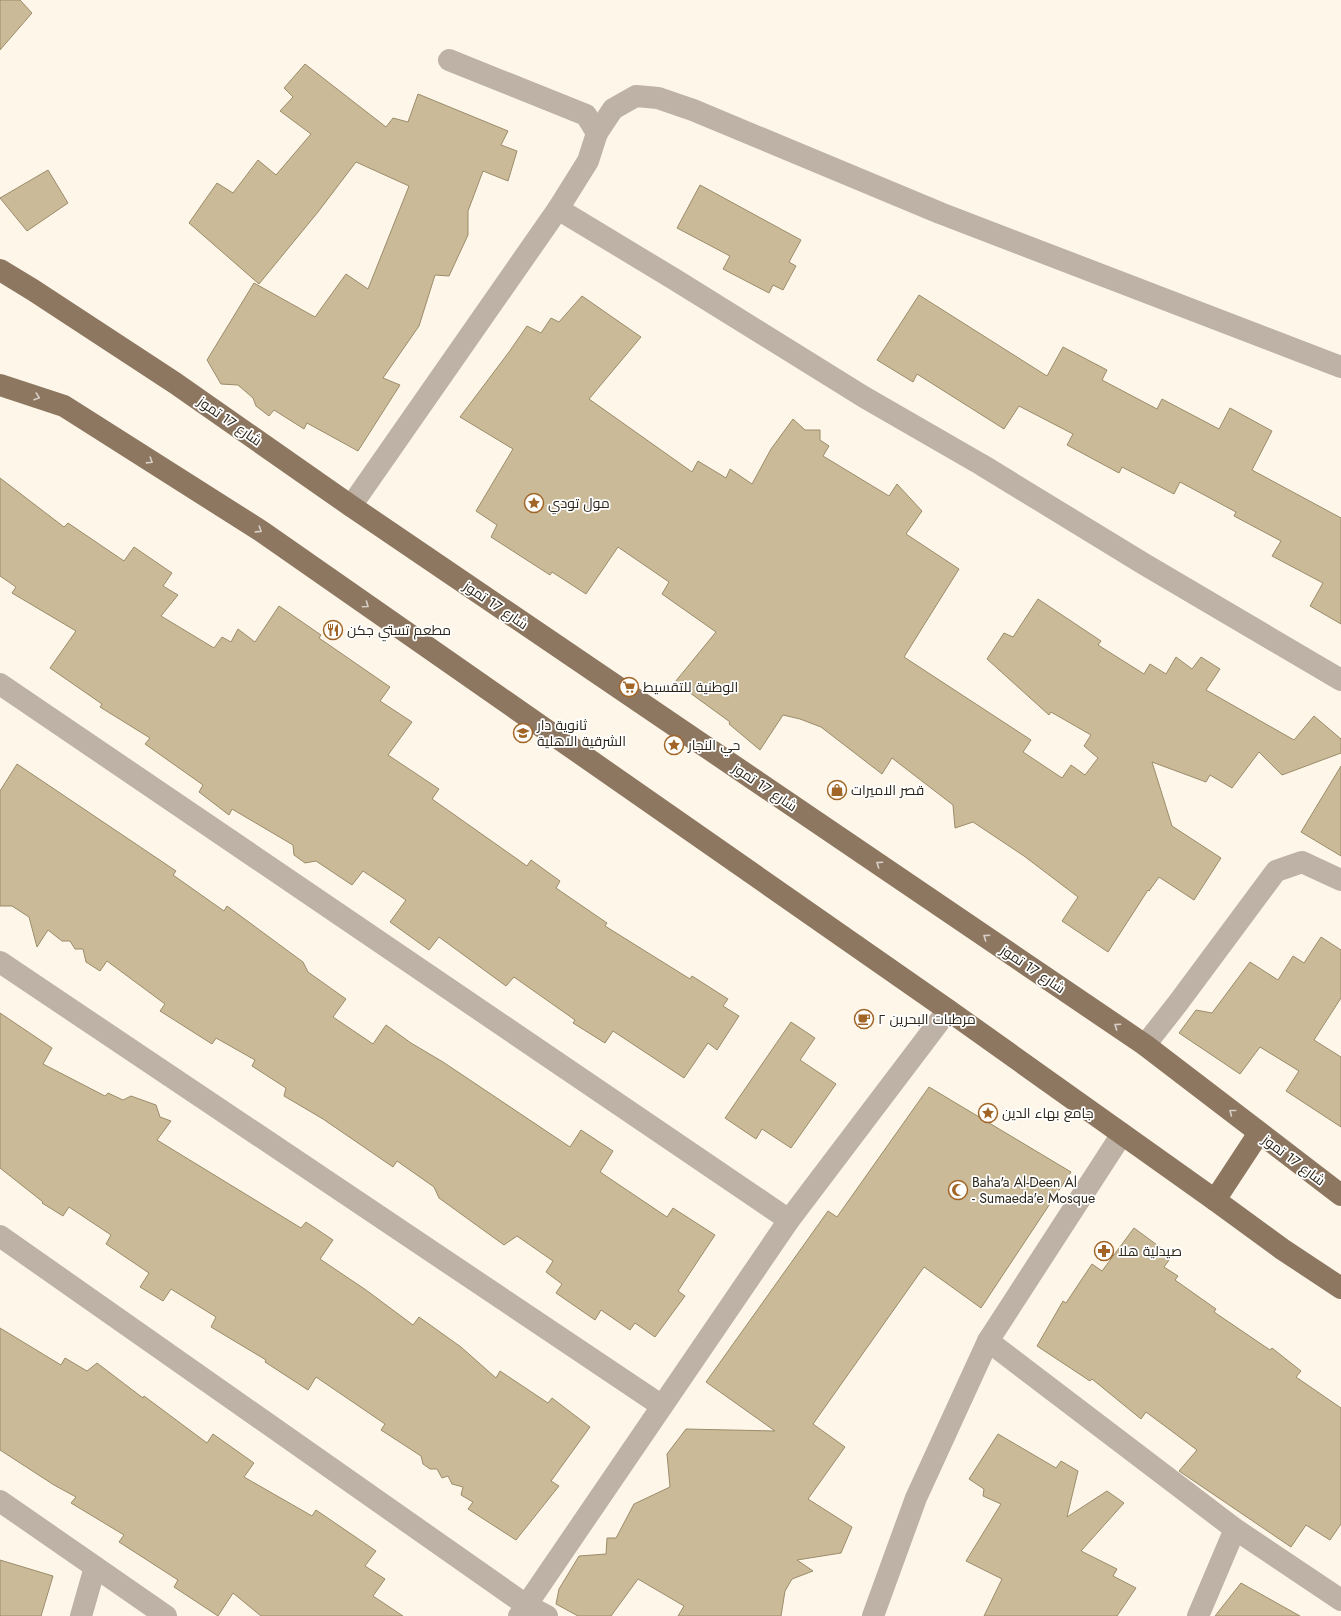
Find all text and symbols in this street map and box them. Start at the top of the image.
street label: شارع 17 تموز [193,391,266,450]
one-way arrow [33,392,40,401]
one-way arrow [146,456,153,463]
place icon: مول تودي [523,492,545,514]
place label: مول تودي [548,493,610,515]
one-way arrow [255,526,262,533]
street label: شارع 17 تموز [459,575,532,634]
one-way arrow [362,600,369,608]
restaurant icon: مطعم تستي جكن [322,619,344,641]
place label: مطعم تستي جكن [347,620,451,642]
supermarket icon: الوطنية للتقسيط [618,676,640,698]
place label: الوطنية للتقسيط [643,677,738,697]
place label: ثانوية دار الشرقية الاهلية [536,715,626,751]
school or university icon: ثانوية دار الشرقية الاهلية [512,722,534,744]
place icon: حي النجار [663,734,685,756]
place label: حي النجار [687,735,740,757]
street label: شارع 17 تموز [728,757,801,816]
shop icon: قصر الاميرات [826,779,848,801]
place label: قصر الاميرات [851,780,924,800]
one-way arrow [876,862,883,869]
one-way arrow [983,934,990,942]
street label: شارع 17 تموز [996,939,1069,998]
cafe icon: مرطبات البحرين ٢ [853,1008,875,1030]
place label: مرطبات البحرين ٢ [878,1009,976,1029]
one-way arrow [1114,1023,1121,1031]
place icon: جامع بهاء الدين [977,1102,999,1124]
place label: جامع بهاء الدين [1002,1103,1093,1123]
one-way arrow [1230,1110,1237,1117]
street label: شارع 17 تموز [1258,1129,1330,1190]
place label: Baha'a Al-Deen Al - Sumaeda'e Mosque [972,1172,1095,1208]
mosque icon: Baha'a Al-Deen Al - Sumaeda'e Mosque [947,1179,969,1201]
pharmacy icon: صيدلية هلا [1093,1240,1115,1262]
place label: صيدلية هلا [1118,1241,1182,1261]

